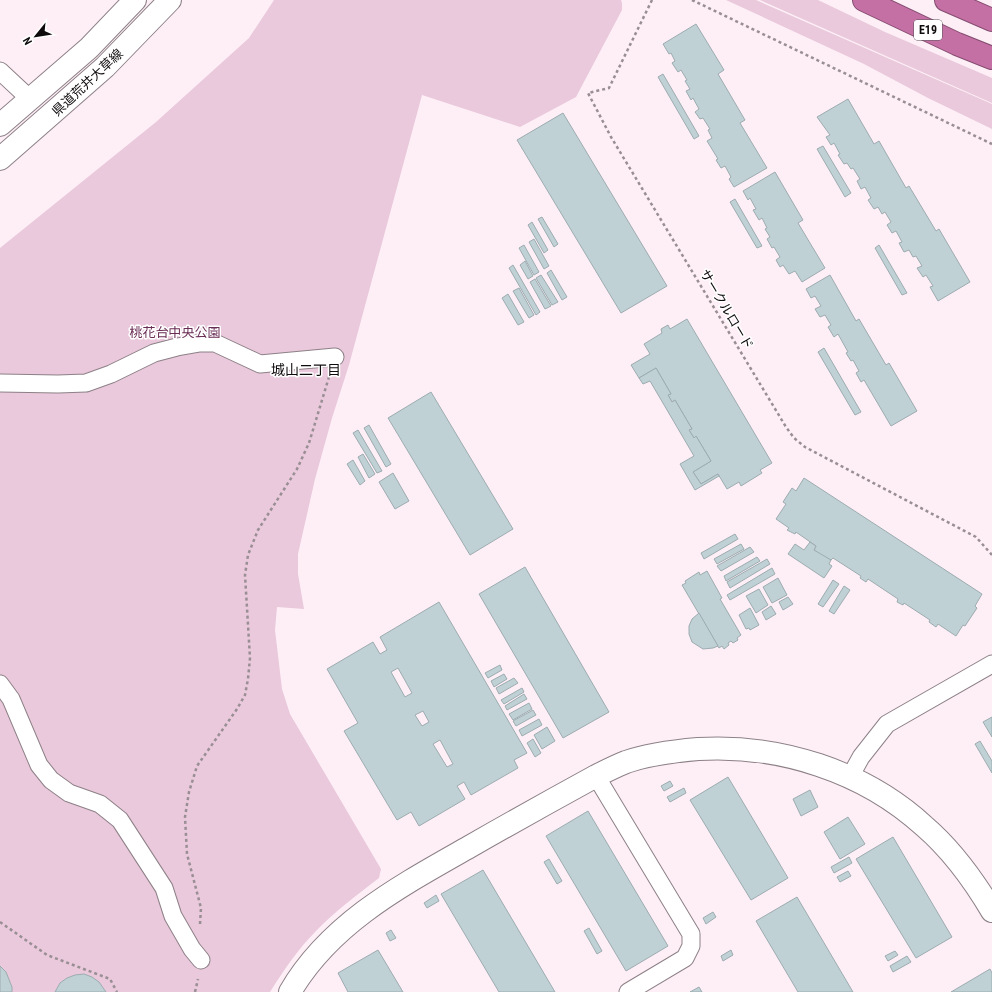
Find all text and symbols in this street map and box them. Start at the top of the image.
north arrow [16,16,56,56]
road number: E19 [914,20,942,40]
text: N [20,34,35,47]
street label: 県道荒井大草線 [49,46,126,119]
street label: サークルロード [697,267,756,352]
park label: 桃花台中央公園 [129,325,221,340]
district label: 城山二丁目 [271,362,341,378]

